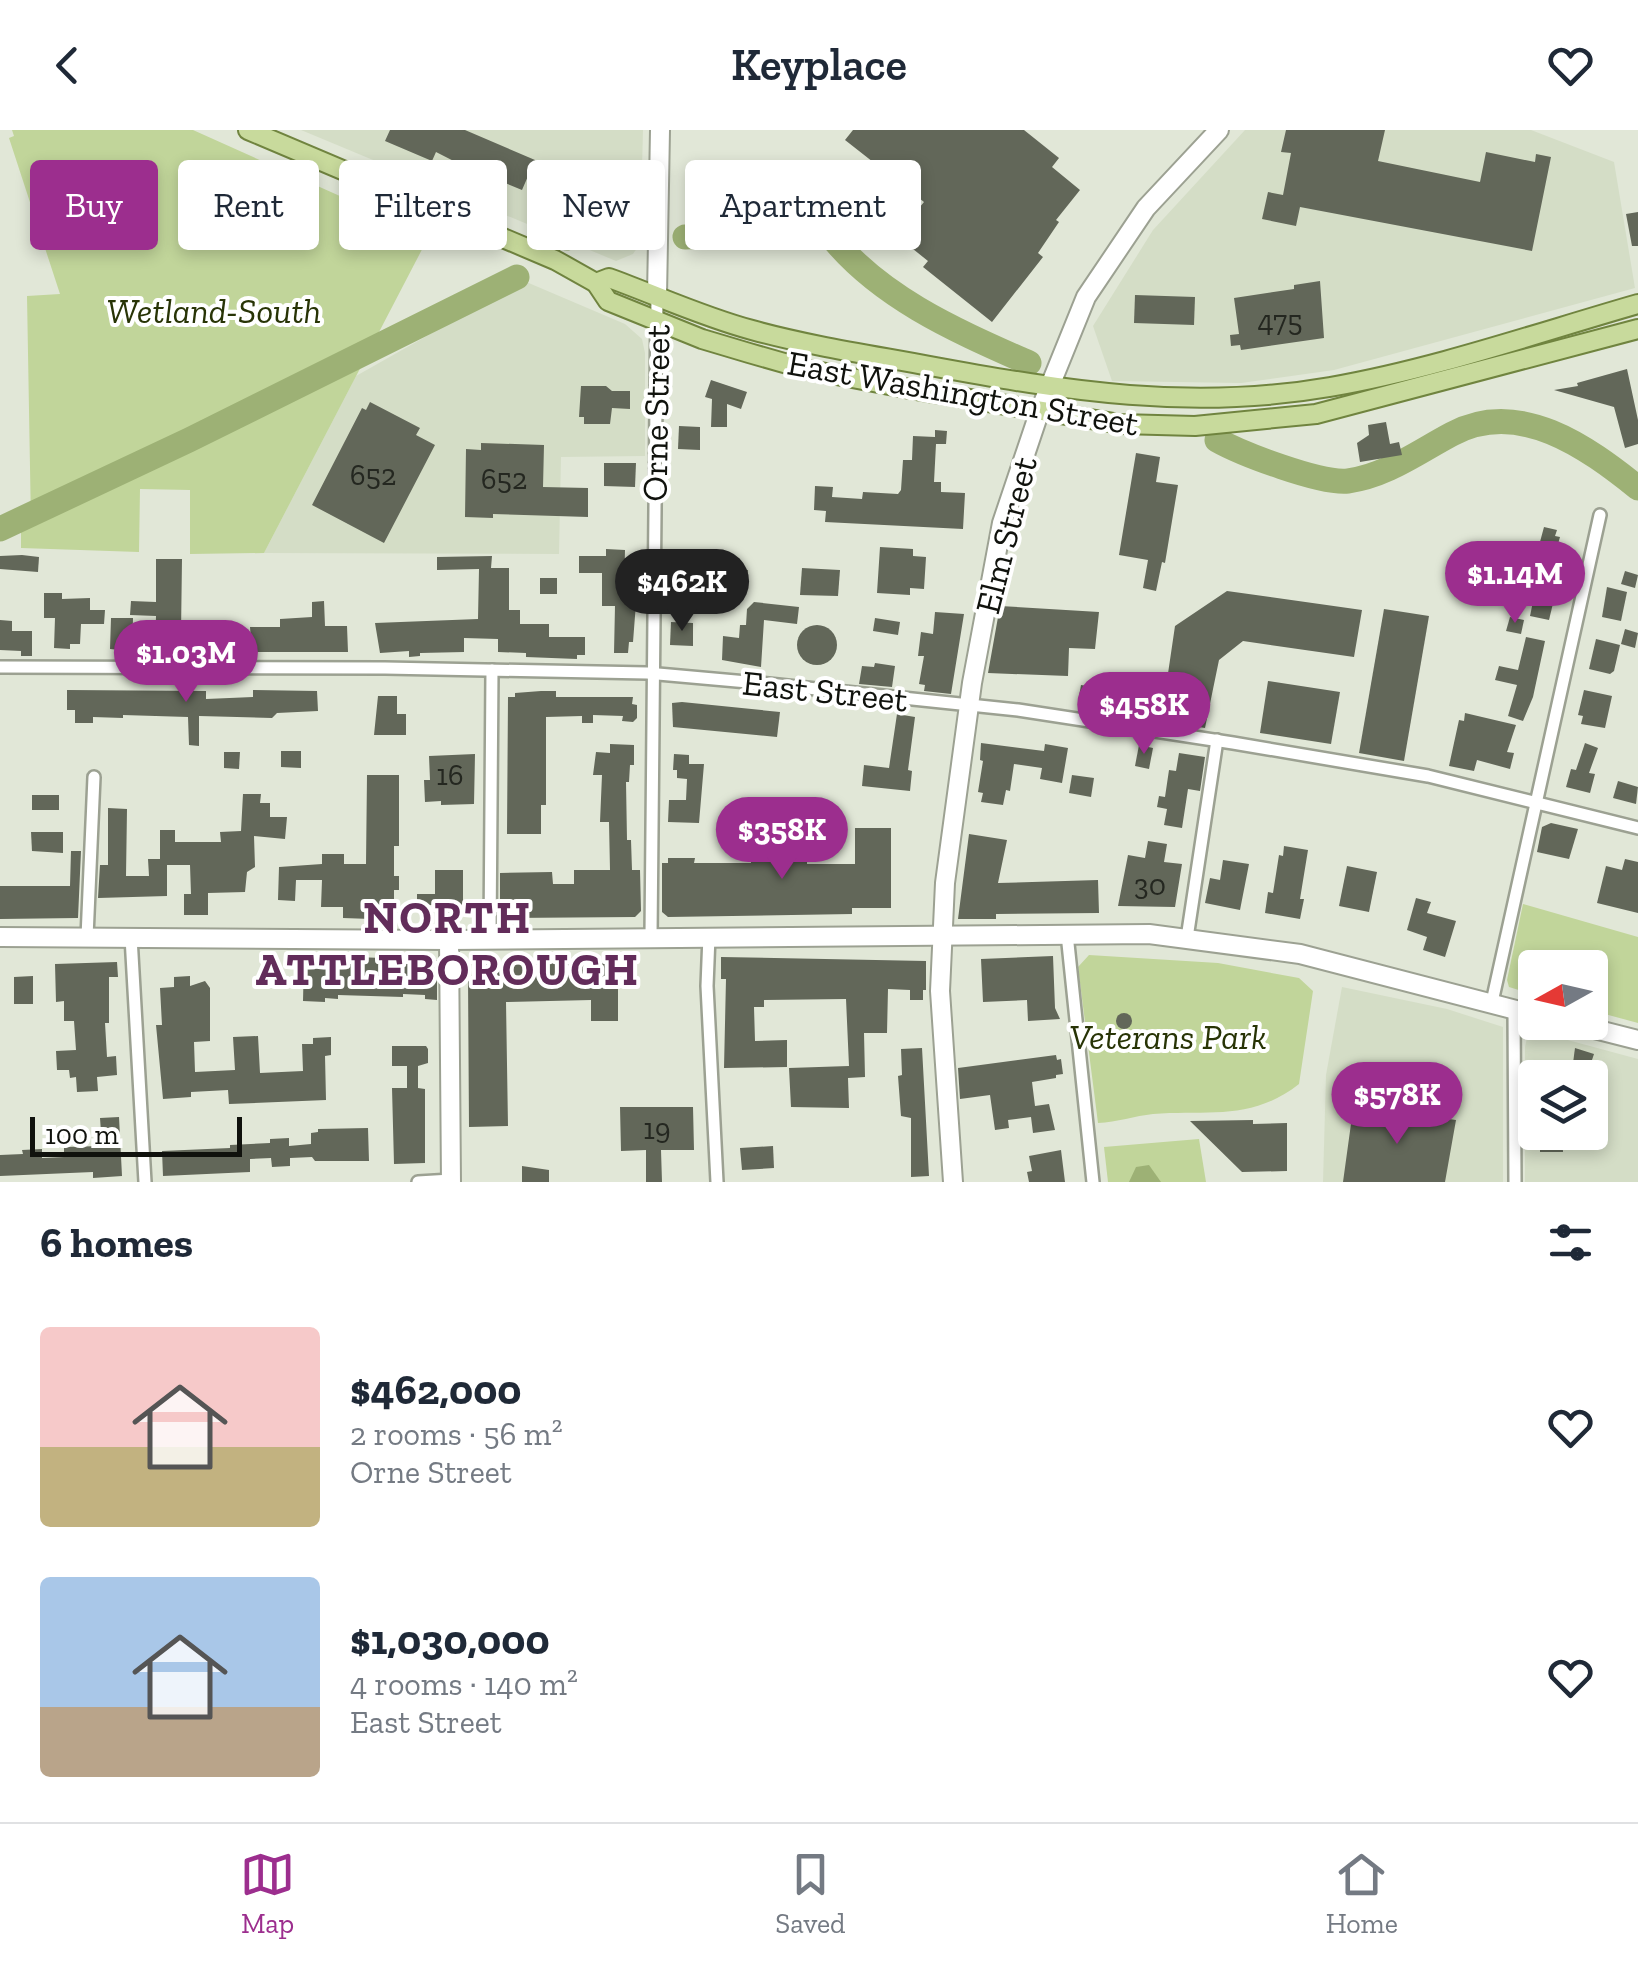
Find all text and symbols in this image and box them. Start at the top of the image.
icon: back [40,38,95,93]
text: Keyplace [731,38,907,92]
icon: heart [1543,38,1598,93]
chip: Buy [30,160,158,250]
chip: Rent [178,160,319,250]
chip: Filters [339,160,507,250]
chip: New [527,160,665,250]
chip: Apartment [685,160,921,250]
park label: Wetland-South [107,290,321,332]
house number: 475 [1257,303,1303,339]
street label: Orne Street [633,324,679,502]
street label: East Washington Street [784,341,1142,445]
street label: Elm Street [966,452,1046,618]
house number: 652 [350,457,396,493]
house number: 652 [481,461,527,497]
pin: $1.14M [1434,541,1596,626]
pin: $462K [612,549,752,634]
text: $1.14M [1467,554,1563,592]
text: $462K [637,562,727,600]
pin: $1.03M [105,620,267,705]
text: $1.03M [136,633,236,671]
street label: East Street [740,661,910,721]
pin: $458K [1074,672,1214,757]
text: $458K [1099,685,1189,723]
house number: 16 [436,757,464,793]
pin: $358K [712,797,852,882]
text: $358K [738,810,826,848]
house number: 30 [1134,867,1166,903]
district label: NORTH ATTLEBOROUGH [256,891,640,997]
north arrow [1518,950,1608,1040]
map controls [1518,950,1608,1150]
park label: Veterans Park [1069,1016,1267,1058]
button: layers [1518,1060,1608,1150]
pin: $578K [1327,1062,1467,1147]
text: $578K [1353,1075,1441,1113]
house number: 19 [643,1111,671,1147]
scale bar [30,1112,242,1156]
text: 100 m [45,1118,119,1151]
icon: filters [1543,1215,1598,1270]
text: 6 homes [40,1217,193,1268]
text: $462,000 [350,1364,522,1415]
icon: home [120,1367,240,1487]
icon: heart [1543,1400,1598,1455]
text: 2 rooms · 56 m² [350,1415,563,1453]
text: Orne Street [350,1453,512,1491]
text: $1,030,000 [350,1614,550,1665]
icon: home [120,1617,240,1737]
icon: heart [1543,1650,1598,1705]
text: 4 rooms · 140 m² [350,1665,578,1703]
text: East Street [350,1703,502,1741]
tab: Map [240,1847,295,1940]
tab: Saved [775,1847,845,1940]
tab: Home [1326,1847,1398,1940]

